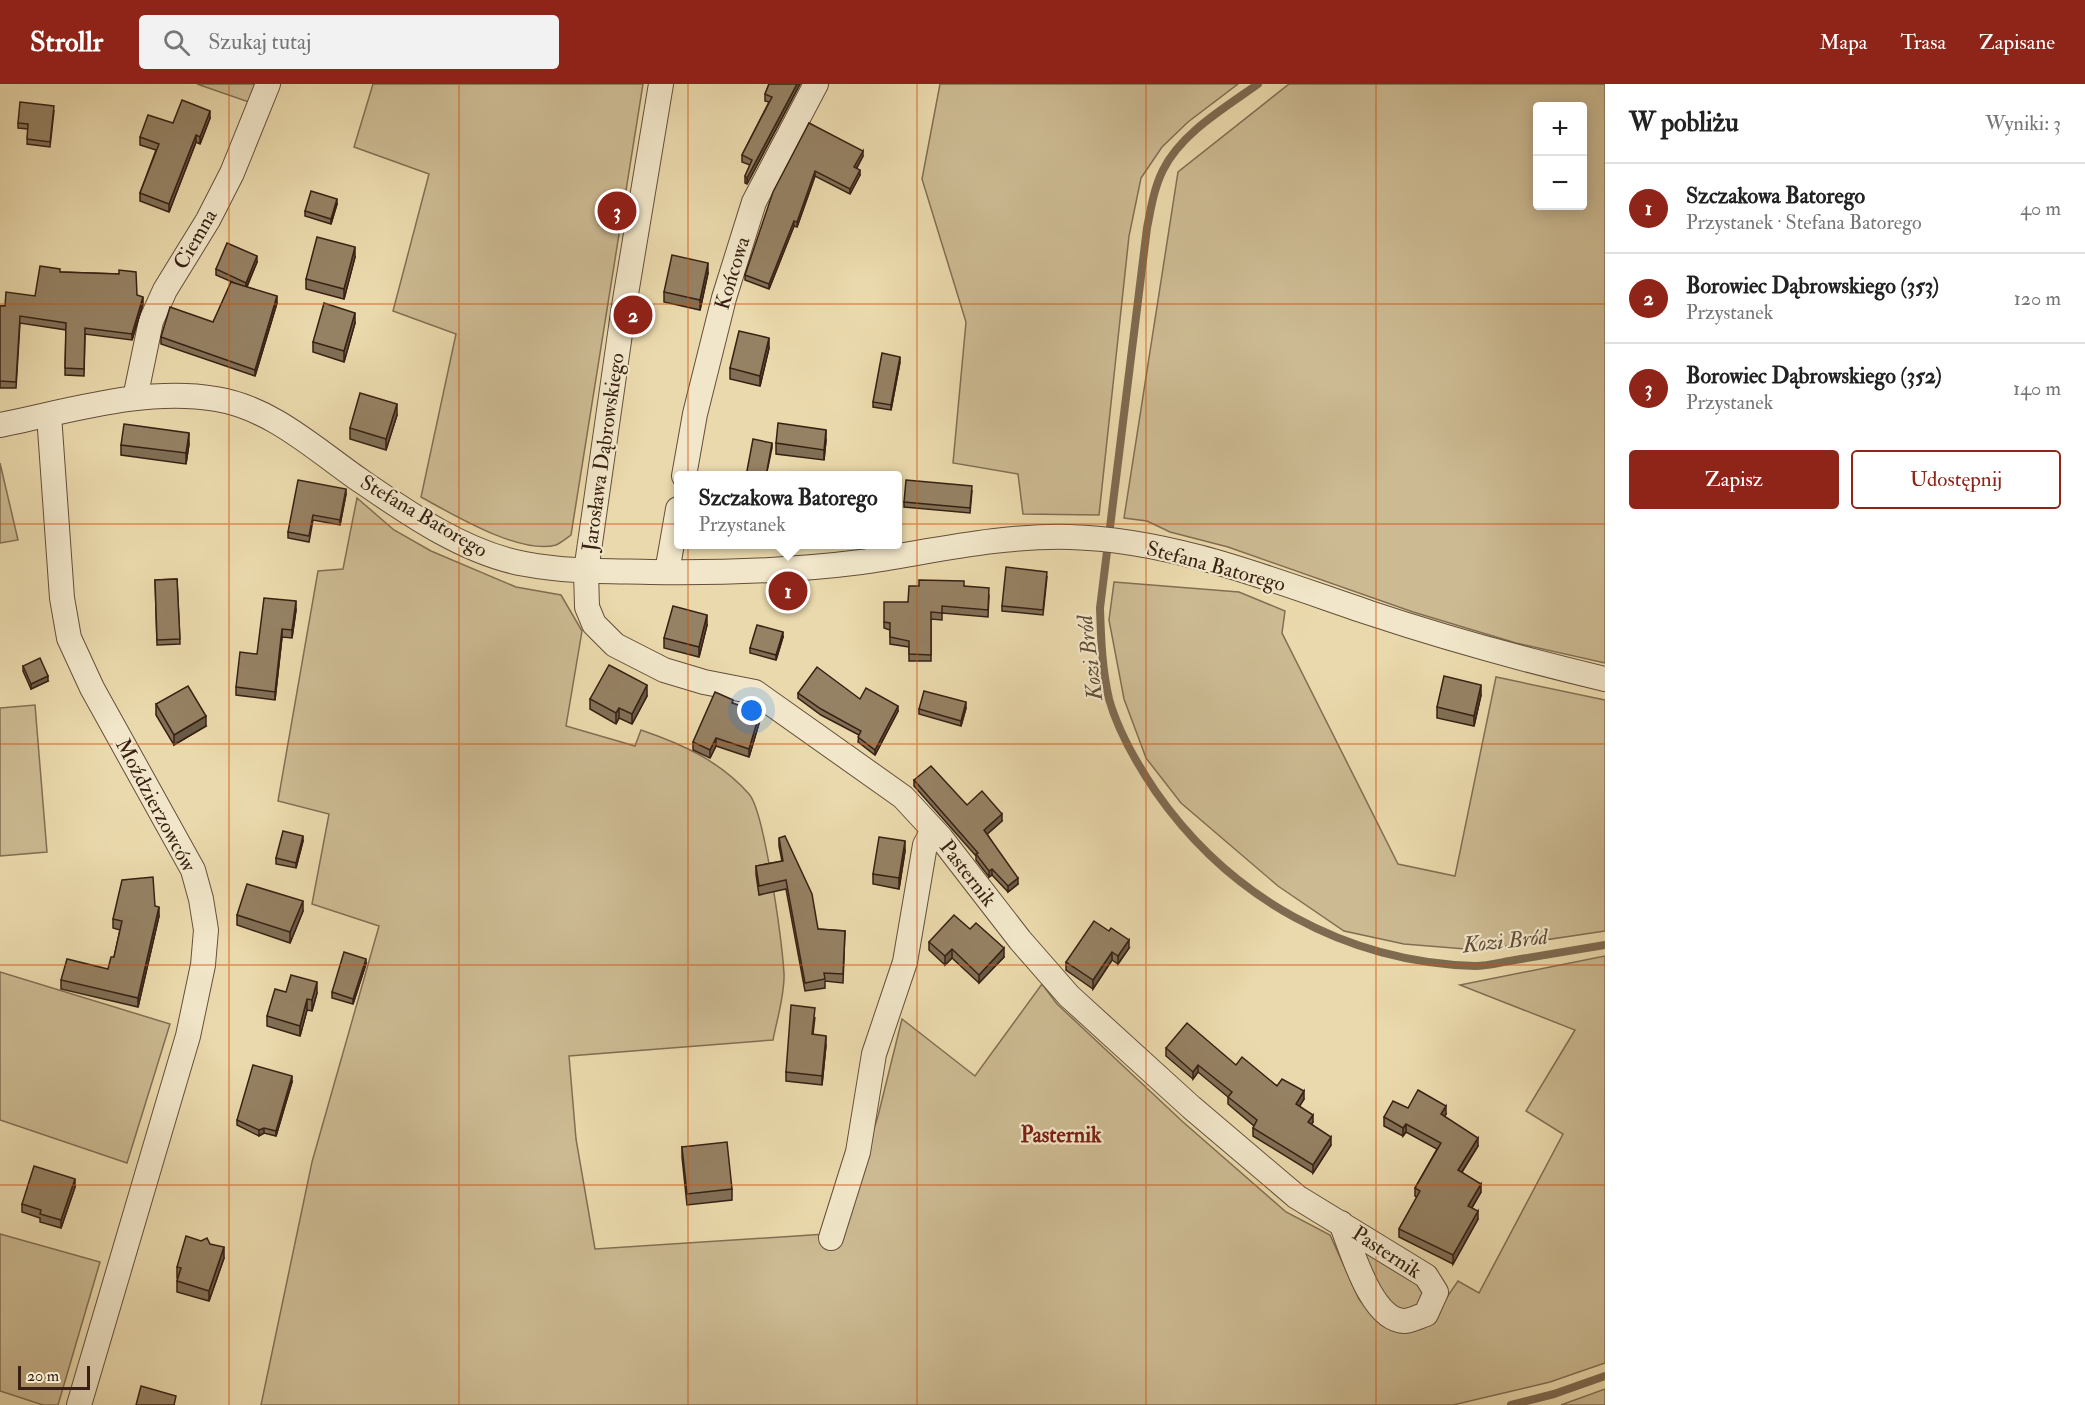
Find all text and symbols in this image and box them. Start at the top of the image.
search box [139,15,559,69]
text: Strollr [30,25,103,60]
icon: search [160,26,193,59]
text: Szukaj tutaj [208,28,311,56]
text: Mapa [1819,29,1867,56]
text: Trasa [1900,29,1946,56]
text: Zapisane [1979,29,2055,56]
map controls [1533,102,1587,210]
button: + [1533,102,1587,156]
text: W pobliżu [1629,107,1739,139]
text: Wyniki: 3 [1985,111,2061,136]
button: − [1533,156,1587,210]
text: Szczakowa Batorego [1686,182,1865,210]
pin: 3 [598,188,636,234]
text: 1 [1645,196,1652,221]
text: 40 m [2020,196,2061,221]
street label: Ciemna [167,204,224,274]
text: Przystanek · Stefana Batorego [1686,210,1922,235]
street label: Końcowa [709,233,756,313]
text: Borowiec Dąbrowskiego (353) [1686,272,1939,300]
text: 2 [1643,286,1654,311]
text: 120 m [2014,286,2061,311]
pin: 2 [614,292,652,338]
text: Przystanek [1686,300,1773,325]
street label: Jarosława Dąbrowskiego [576,351,631,554]
text: Borowiec Dąbrowskiego (352) [1686,362,1942,390]
text: 3 [1645,376,1652,401]
text: 140 m [2013,376,2061,401]
text: Przystanek [1686,390,1773,415]
button: Zapisz [1629,450,1839,509]
button: Udostępnij [1851,450,2061,509]
street label: Stefana Batorego [355,469,492,564]
popup [674,471,902,549]
text: Szczakowa Batorego [698,484,878,512]
text: Przystanek [698,512,786,537]
street label: Stefana Batorego [1143,535,1288,598]
pin: 1 [768,568,808,614]
water label: Kozi Bród [1071,612,1109,703]
your location [737,696,766,725]
street label: Moździerzowców [109,734,202,877]
street label: Pasternik [933,834,1002,912]
water label: Kozi Bród [1460,922,1551,959]
district label: Pasternik [1020,1121,1102,1149]
street label: Pasternik [1347,1220,1427,1285]
scale bar [18,1363,90,1390]
text: 20 m [27,1366,59,1386]

